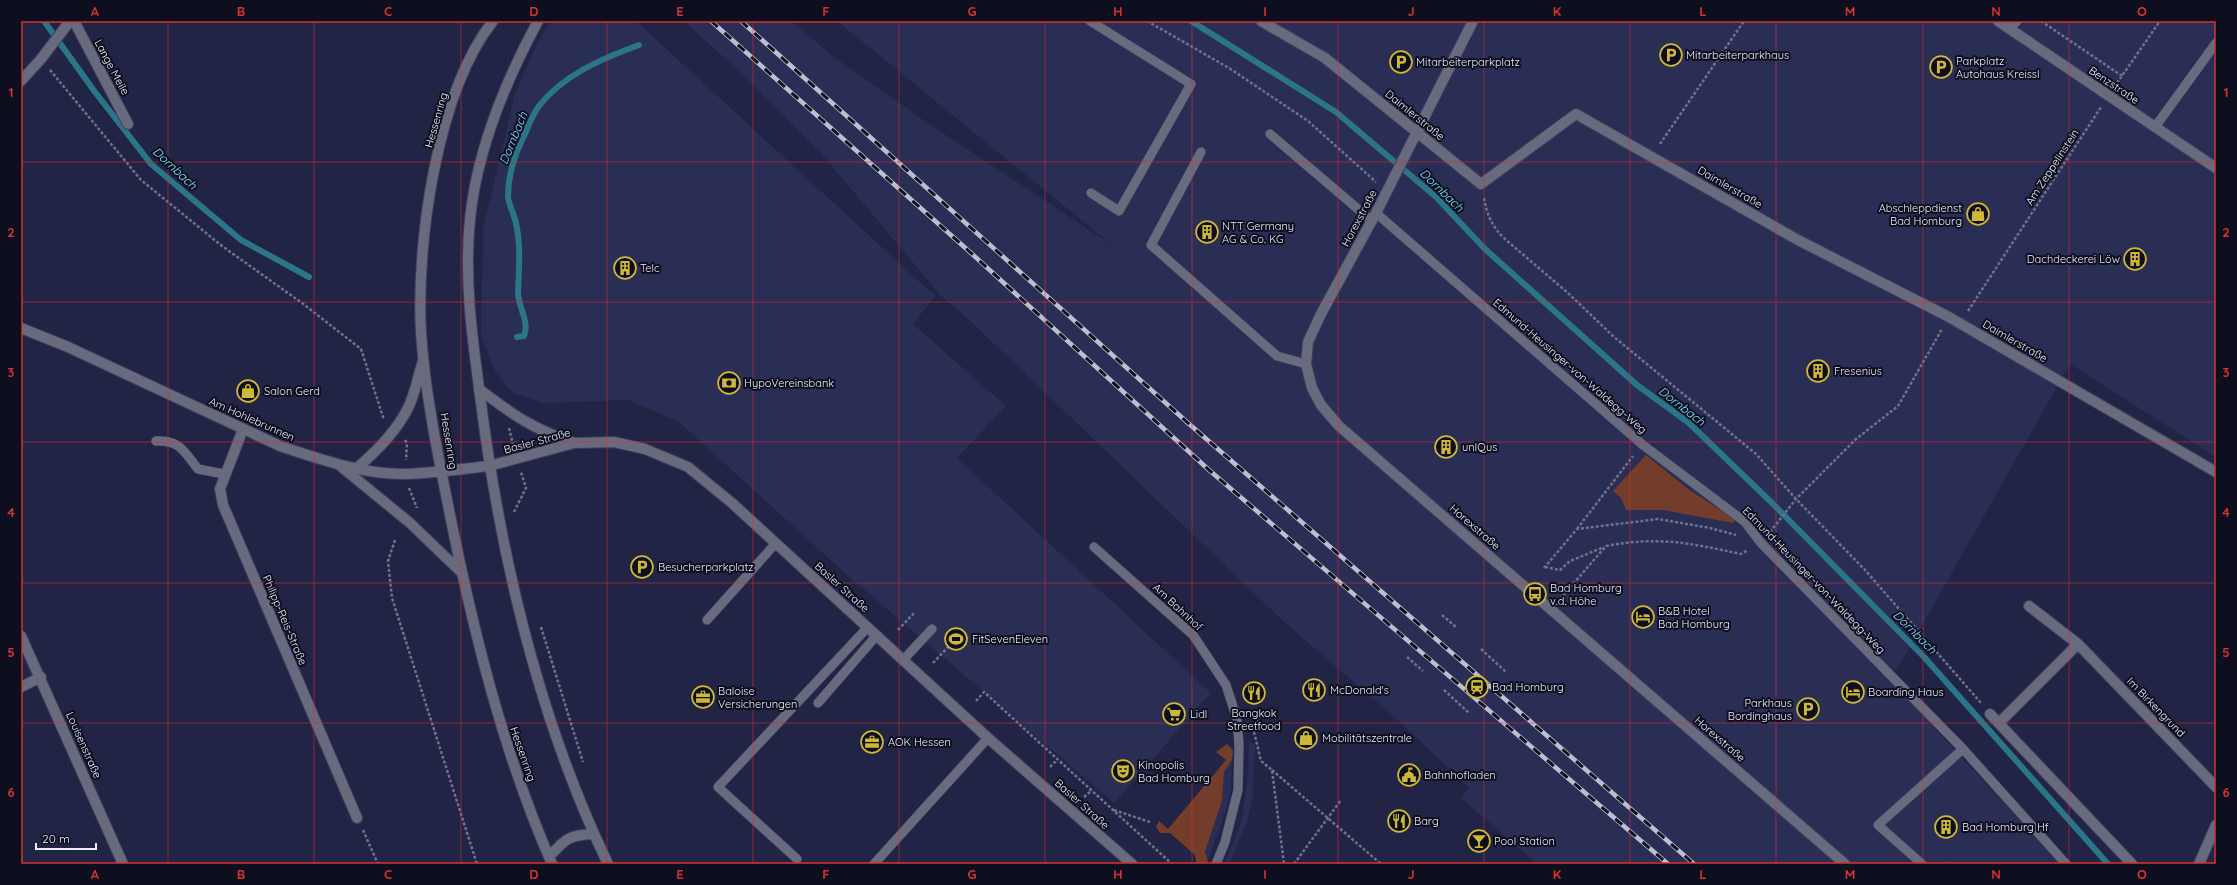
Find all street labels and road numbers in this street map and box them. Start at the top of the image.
street label: Lange Meile [91,37,133,97]
street label: Benzstraße [2086,63,2142,107]
street label: Daimlerstraße [1382,87,1448,143]
street label: Hessenring [421,91,451,149]
street label: Am Zeppelinstein [2022,126,2082,208]
street label: Daimlerstraße [1695,163,1765,211]
street label: Horexstraße [1338,187,1380,249]
street label: Edmund-Heusinger-von-Waldegg-Weg [1490,295,1650,437]
street label: Daimlerstraße [1980,317,2050,365]
street label: Am Hohlebrunnen [207,394,297,444]
street label: Hessenring [438,412,460,470]
street label: Basler Straße [502,425,572,457]
street label: Horexstraße [1447,501,1503,553]
street label: Edmund-Heusinger-von-Waldegg-Weg [1740,504,1888,656]
street label: Basler Straße [812,559,872,615]
street label: Philipp-Reis-Straße [260,573,310,667]
street label: Am Bahnhof [1150,580,1206,634]
street label: Im Birkengrund [2124,674,2188,740]
street label: Louisenstraße [63,710,105,780]
street label: Horexstraße [1692,713,1748,765]
street label: Hessenring [507,725,539,783]
street label: Basler Straße [1052,776,1112,832]

